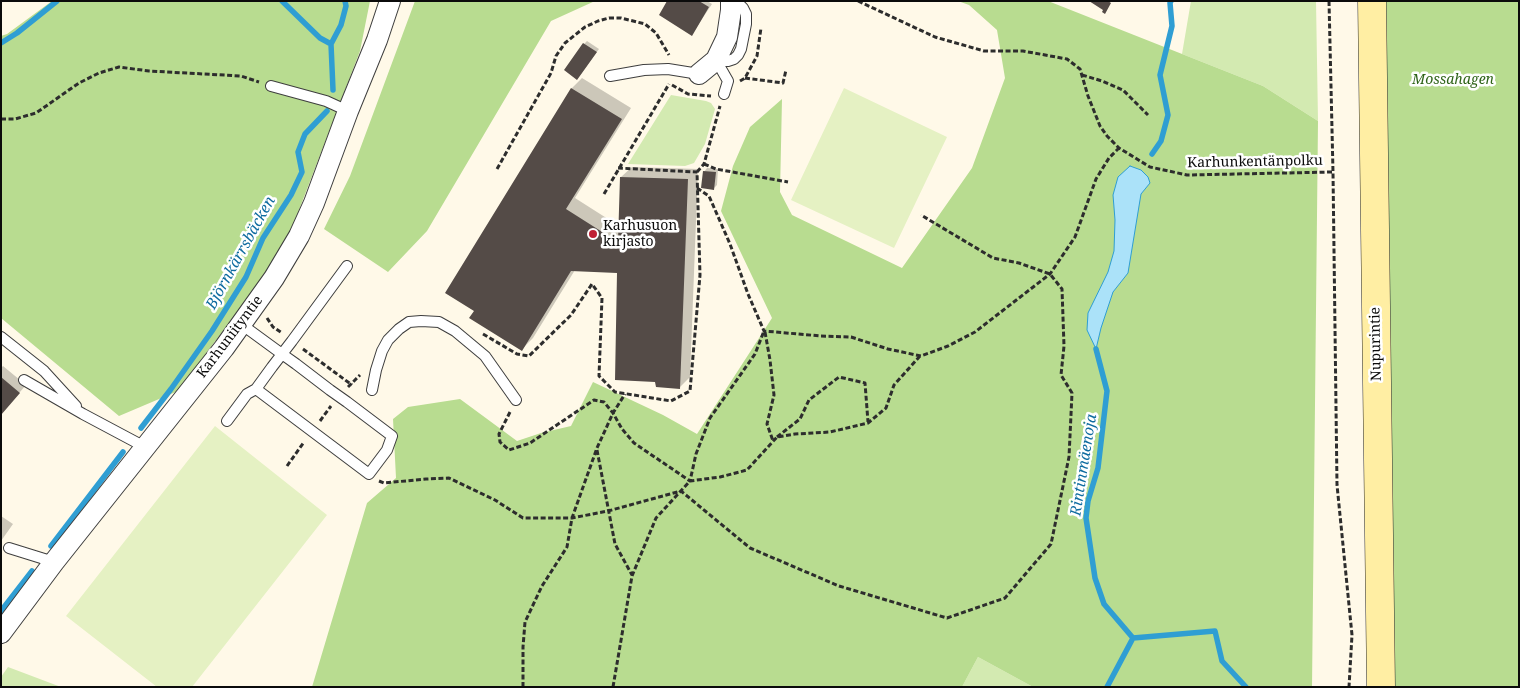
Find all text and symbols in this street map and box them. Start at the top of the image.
park label: Mossahagen [1412,72,1494,88]
street label: Karhunkentänpolku [1187,152,1323,172]
water label: Björnkärrsbäcken [203,194,279,312]
place label: Karhusuon kirjasto [603,218,677,250]
marker: Karhusuon kirjasto [587,228,599,240]
street label: Karhuniityntie [194,292,266,382]
street label: Nupurintie [1367,307,1385,381]
water label: Rintinmäenoja [1067,413,1101,517]

